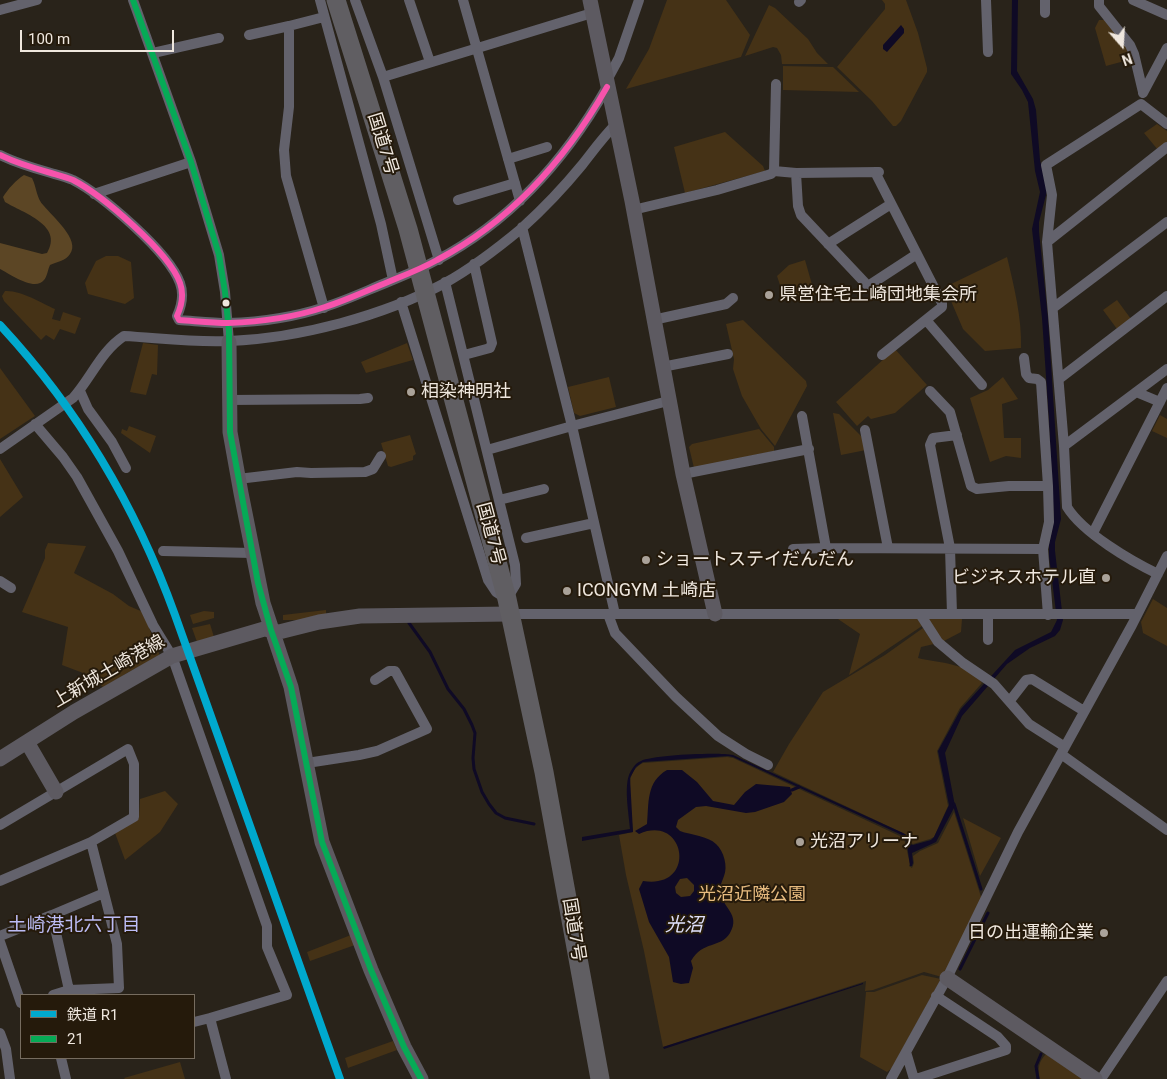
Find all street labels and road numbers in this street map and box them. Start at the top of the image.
street label: 国道7号 [362,110,402,178]
street label: 国道7号 [471,500,509,568]
street label: 上新城土崎港線 [49,631,169,713]
street label: 国道7号 [557,897,589,963]

